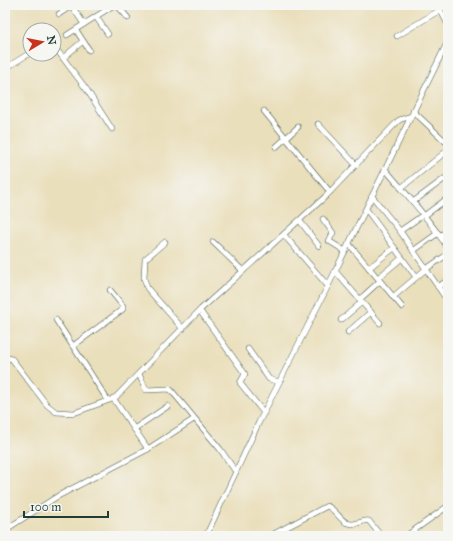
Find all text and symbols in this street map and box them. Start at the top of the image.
north arrow [22,22,62,62]
text: N [44,35,59,47]
scale bar [24,493,108,519]
text: 100 m [30,500,61,514]

